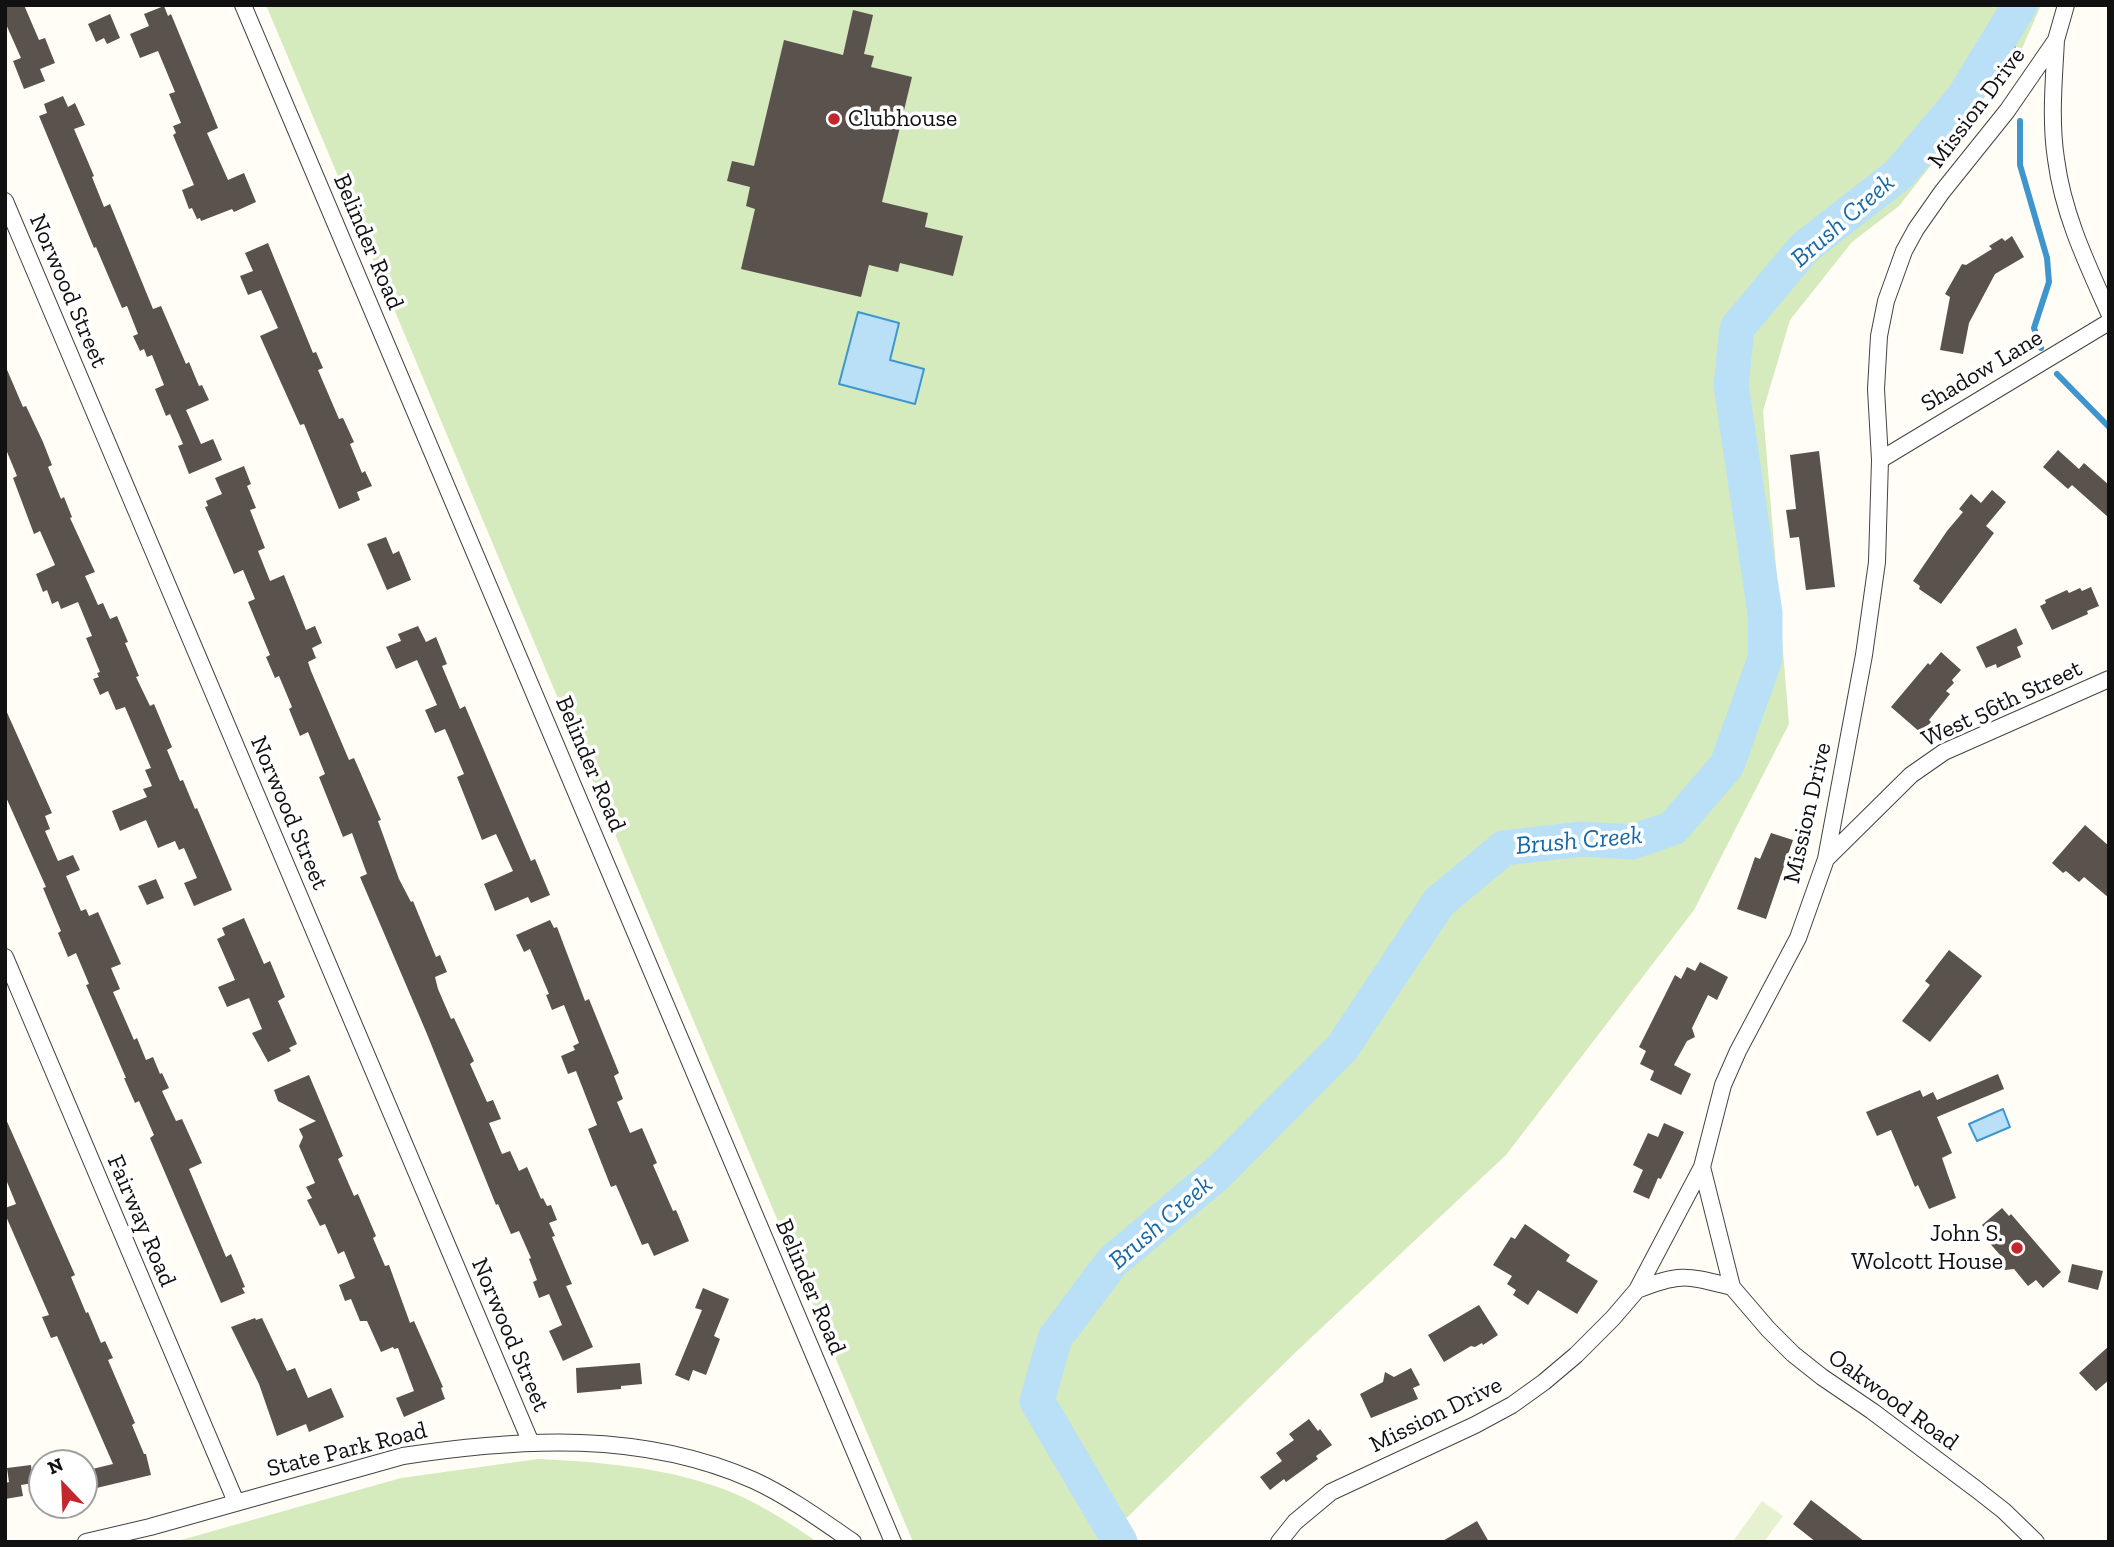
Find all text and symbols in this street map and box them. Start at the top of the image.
street label: Mission Drive [1922,42,2032,174]
place label: Clubhouse [848,105,957,133]
marker: Clubhouse [826,111,842,127]
water label: Brush Creek [1785,168,1901,274]
street label: Belinder Road [327,170,409,314]
street label: Norwood Street [23,210,113,372]
street label: Shadow Lane [1916,323,2048,419]
street label: West 56th Street [1917,654,2087,754]
street label: Belinder Road [549,692,631,836]
street label: Norwood Street [244,732,334,894]
street label: Mission Drive [1778,740,1838,886]
water label: Brush Creek [1514,820,1644,862]
street label: Fairway Road [100,1151,182,1291]
water label: Brush Creek [1103,1170,1219,1276]
street label: Belinder Road [769,1215,851,1359]
place label: John S. Wolcott House [1851,1220,2003,1276]
marker: John S. Wolcott House [2009,1240,2025,1256]
street label: Norwood Street [465,1254,555,1416]
street label: Oakwood Road [1822,1343,1964,1457]
street label: Mission Drive [1365,1371,1507,1459]
street label: State Park Road [264,1416,430,1484]
north arrow [28,1449,98,1519]
text: N [44,1453,67,1479]

